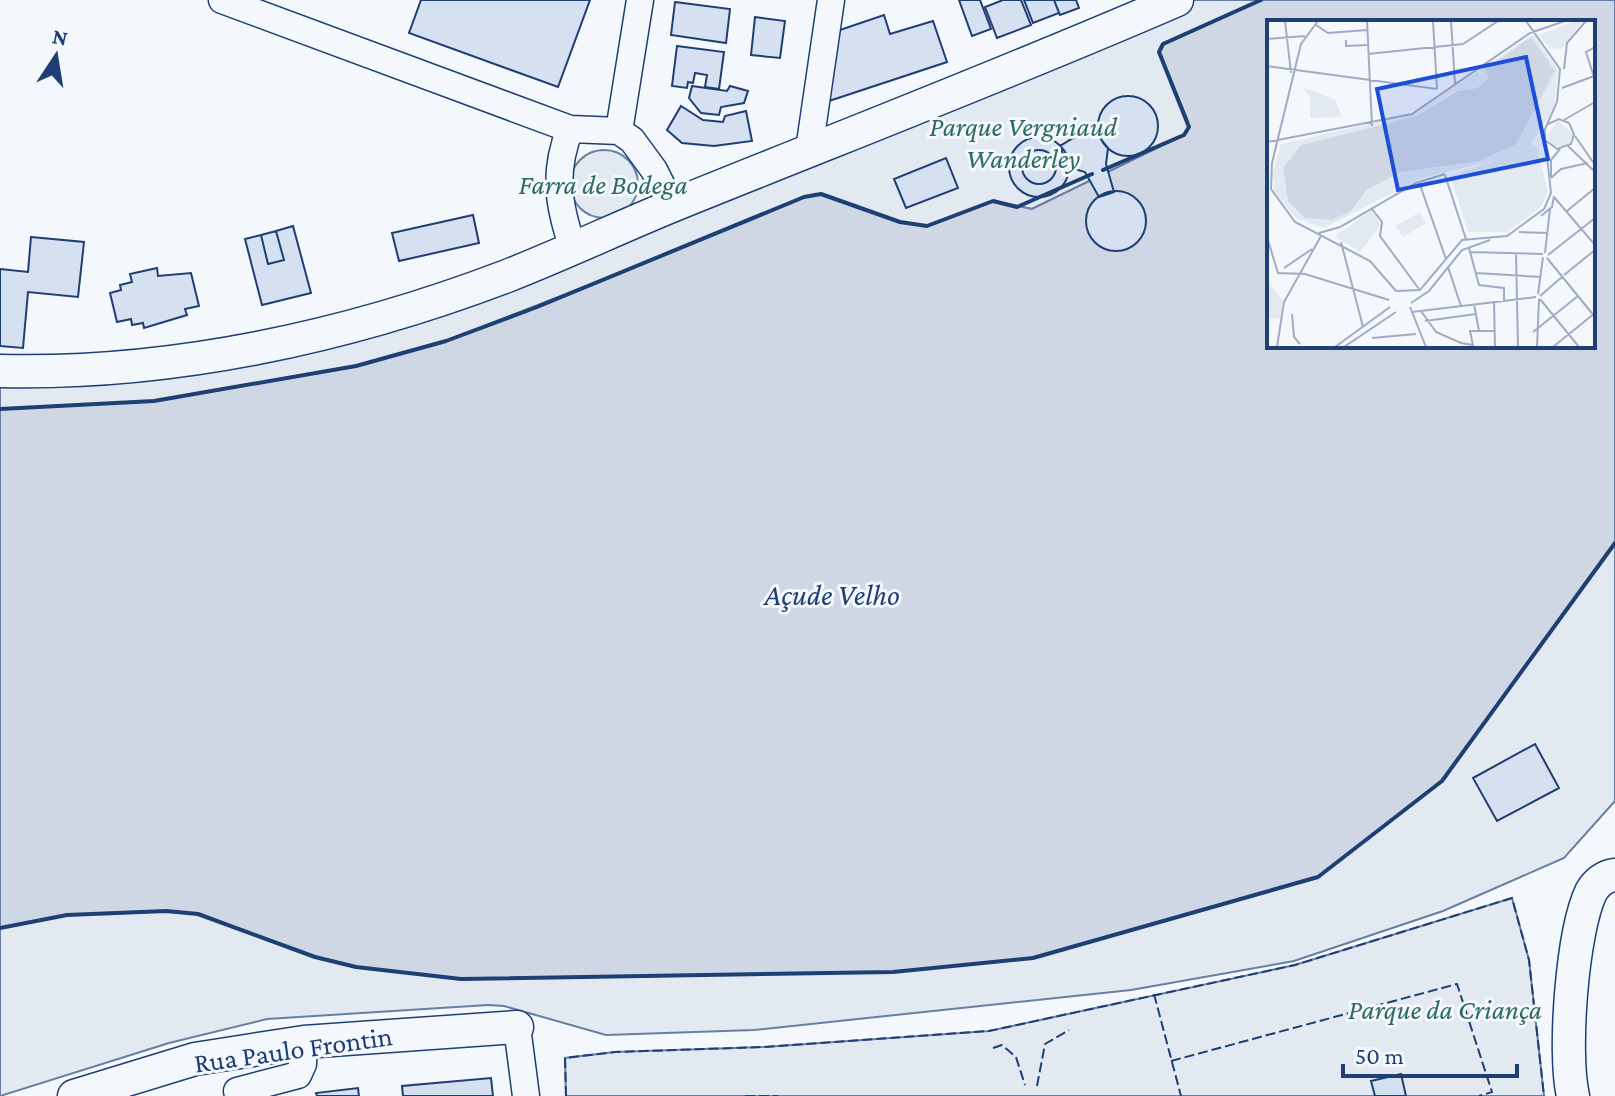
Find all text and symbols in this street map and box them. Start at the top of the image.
north arrow [16,16,96,96]
inset map [1267,20,1595,348]
text: N [50,23,70,51]
park label: Parque Vergniaud Wanderley [929,111,1118,174]
park label: Farra de Bodega [518,169,688,200]
water label: Açude Velho [762,578,900,612]
park label: Parque da Criança [1348,994,1542,1025]
street label: Rua Paulo Frontin [192,1020,394,1079]
scale bar [1343,1028,1517,1078]
text: 50 m [1355,1042,1404,1069]

